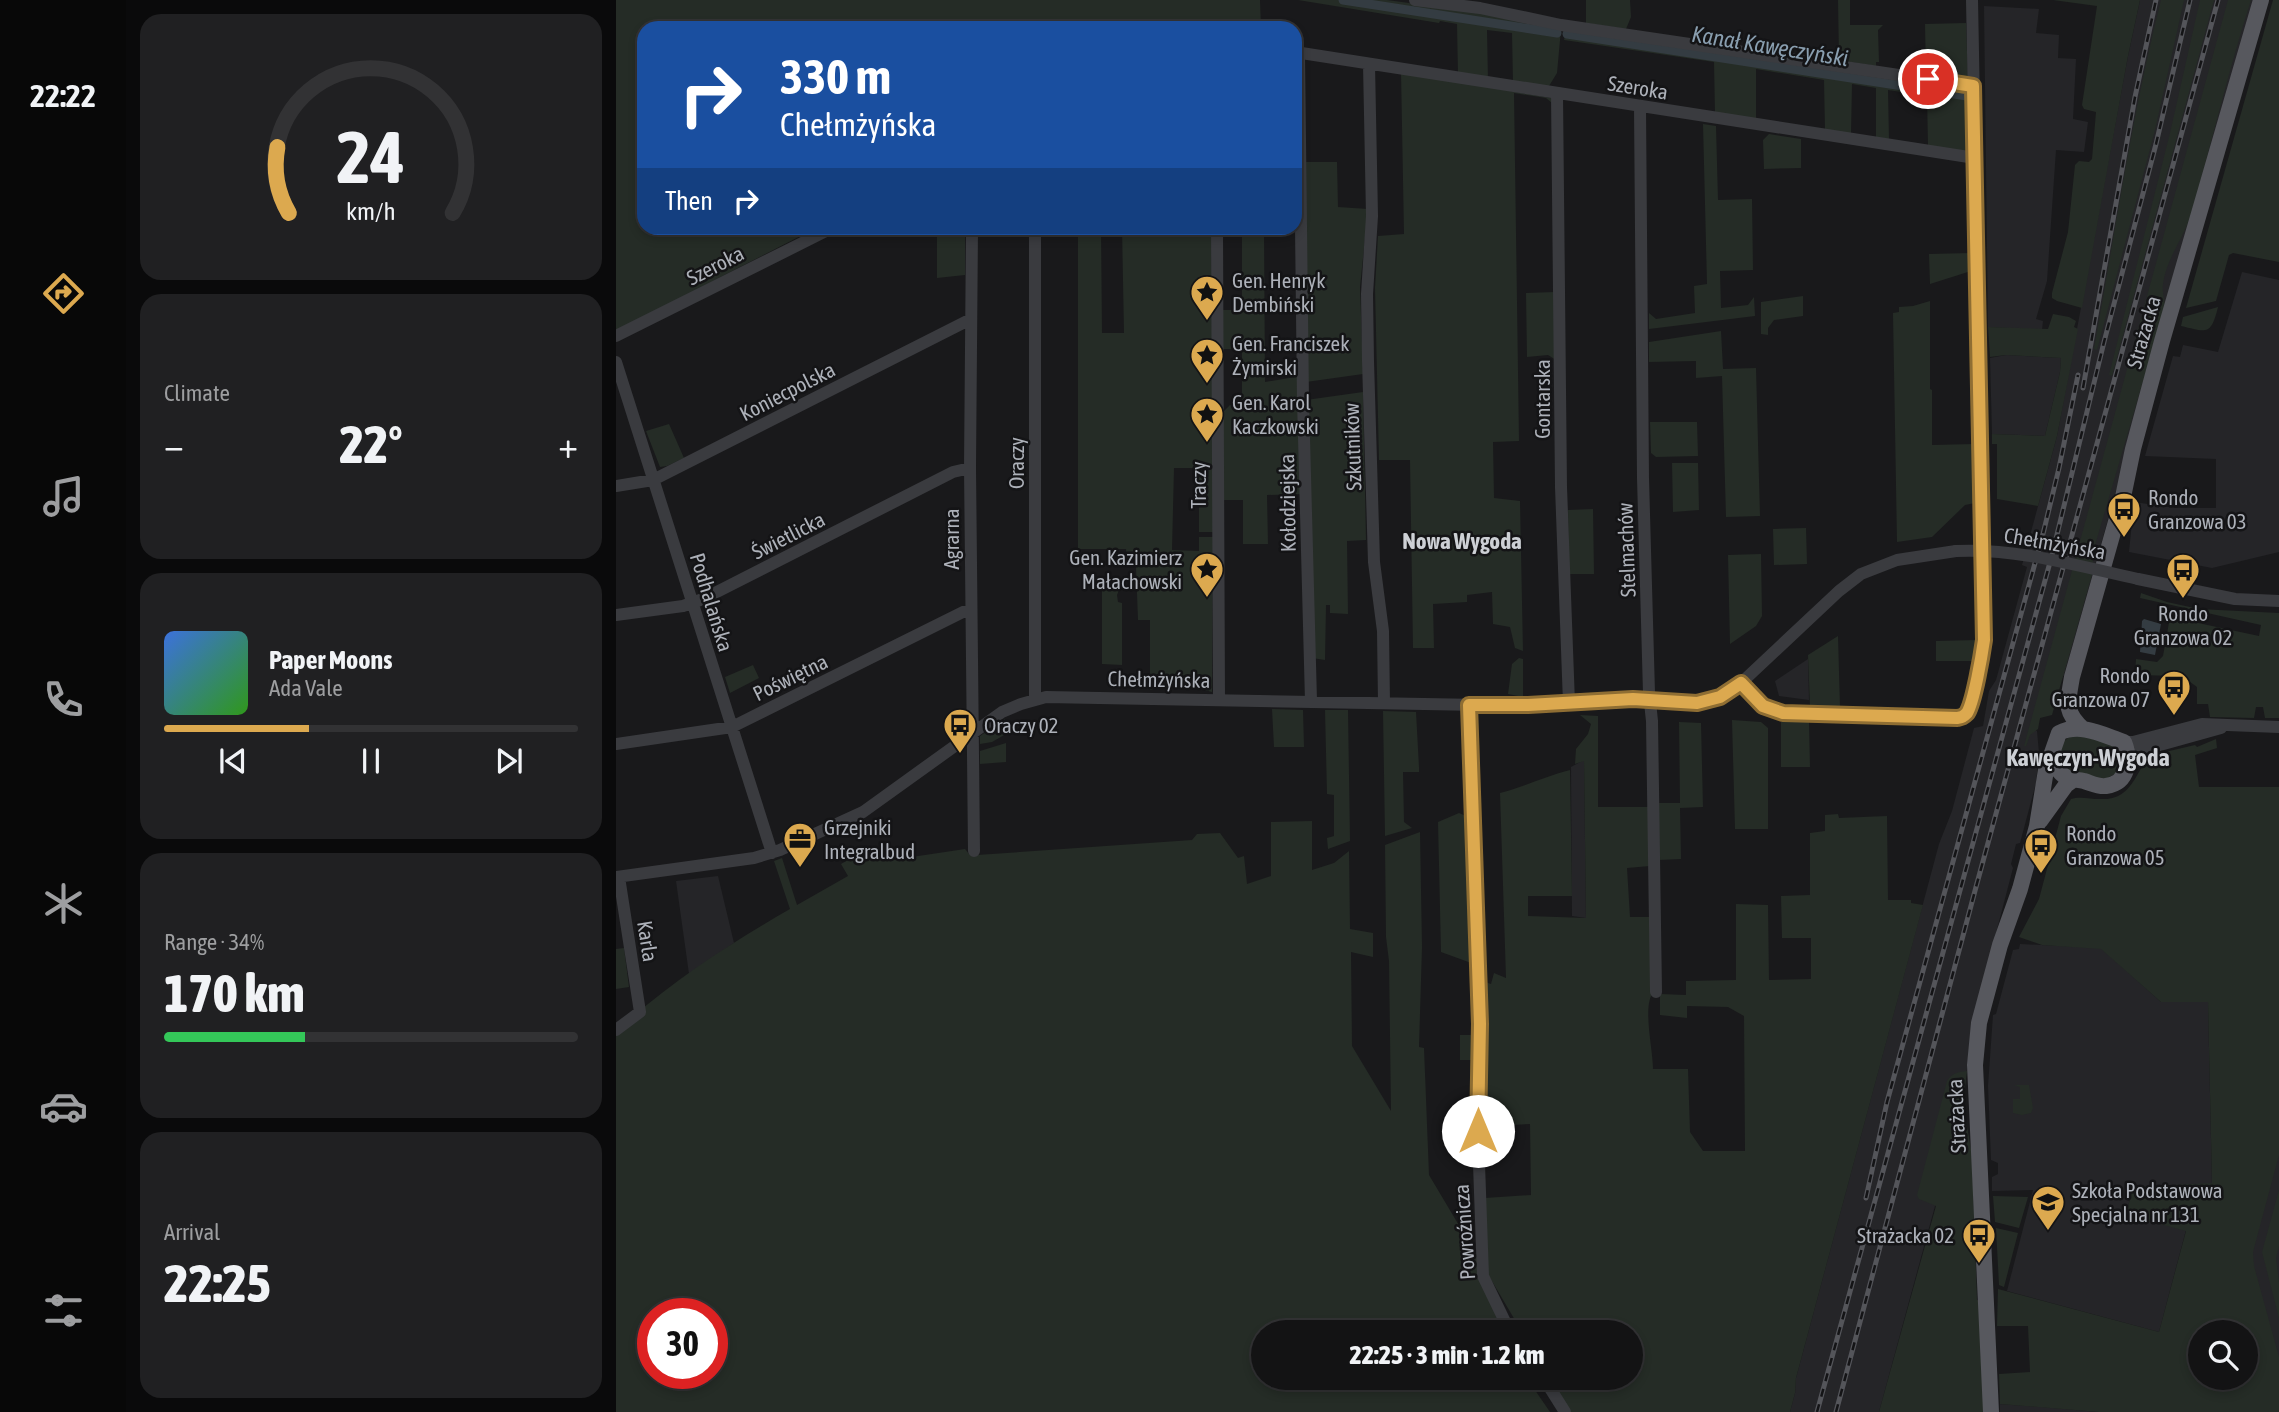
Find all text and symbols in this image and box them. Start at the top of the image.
water label: Kanał Kawęczyński [1690,21,1850,71]
text: 330 m [780,48,891,104]
icon: right [665,49,756,140]
pin [1898,49,1958,109]
icon: arrive [1909,60,1947,98]
street label: Szeroka [1606,70,1670,104]
text: 22:22 [30,77,96,114]
text: Chełmżyńska [780,106,936,143]
text: 24 [337,115,405,198]
icon: right [727,182,765,220]
text: Then [665,186,713,216]
text: km/h [346,197,396,225]
street label: Szeroka [682,241,748,289]
place label: Gen. Henryk Dembiński [1232,268,1325,316]
icon: directions [39,269,88,318]
place icon: Gen. Henryk Dembiński [1188,273,1226,322]
street label: Strażacka [2121,293,2165,371]
place label: Gen. Franciszek Żymirski [1232,331,1349,379]
place icon: Gen. Franciszek Żymirski [1188,336,1226,385]
street label: Koniecpolska [735,357,839,425]
street label: Gontarska [1530,359,1554,439]
text: Climate [164,380,230,406]
place label: Gen. Karol Kaczkowski [1232,390,1319,438]
place icon: Gen. Karol Kaczkowski [1188,395,1226,444]
street label: Szkutników [1338,402,1366,491]
text: 22° [339,414,403,474]
text: − [164,423,184,466]
text: + [558,423,578,466]
street label: Oraczy [1004,437,1028,489]
street label: Kołodziejska [1274,454,1300,552]
street label: Traczy [1186,461,1210,509]
icon: music [39,472,88,521]
place label: Rondo Granzowa 03 [2148,485,2247,533]
bus stop icon: Rondo Granzowa 03 [2105,490,2143,539]
street label: Stelmachów [1612,502,1640,598]
street label: Świetlicka [747,506,829,564]
street label: Agrarna [939,508,963,570]
street label: Chełmżyńska [2002,522,2108,564]
district label: Nowa Wygoda [1402,528,1522,554]
place label: Gen. Kazimierz Małachowski [1069,545,1182,593]
street label: Podhalańska [686,550,738,654]
place icon: Gen. Kazimierz Małachowski [1188,550,1226,599]
bus stop icon: Rondo Granzowa 02 [2164,551,2202,600]
place label: Rondo Granzowa 02 [2134,601,2232,649]
text: Paper Moons [269,645,392,675]
street label: Poświętna [749,649,831,705]
place label: Rondo Granzowa 07 [2051,663,2150,711]
street label: Chełmżyńska [1107,666,1211,692]
bus stop icon: Rondo Granzowa 07 [2155,668,2193,717]
icon: phone [39,675,88,724]
text: Ada Vale [269,675,343,701]
bus stop icon: Oraczy 02 [941,706,979,755]
place label: Oraczy 02 [984,713,1058,737]
icon: previous [214,742,252,780]
icon: pause [352,742,390,780]
icon: next [490,742,528,780]
district label: Kawęczyn-Wygoda [2006,744,2170,771]
place label: Grzejniki Integralbud [824,815,915,863]
office icon: Grzejniki Integralbud [781,820,819,869]
place label: Rondo Granzowa 05 [2066,821,2165,869]
bus stop icon: Rondo Granzowa 05 [2022,826,2060,875]
icon: climate [39,879,88,928]
street label: Karla [633,919,663,963]
text: Range · 34% [164,929,264,955]
text: 170 km [164,963,305,1023]
street label: Strażacka [1942,1078,1970,1154]
icon: car [39,1082,88,1131]
position arrow [1441,1094,1515,1168]
place label: Szkoła Podstawowa Specjalna nr 131 [2072,1178,2223,1226]
street label: Powroźnicza [1449,1183,1479,1281]
school or university icon: Szkoła Podstawowa Specjalna nr 131 [2029,1183,2067,1232]
bus stop icon: Strażacka 02 [1960,1216,1998,1265]
text: Arrival [164,1219,220,1245]
place label: Strażacka 02 [1857,1223,1954,1247]
text: 22:25 [164,1253,271,1313]
icon: filters [39,1286,88,1335]
speed limit sign: 30 [637,1298,728,1389]
map controls [2188,1320,2258,1390]
button: search [2188,1320,2258,1390]
text: 22:25 · 3 min · 1.2 km [1350,1340,1544,1370]

